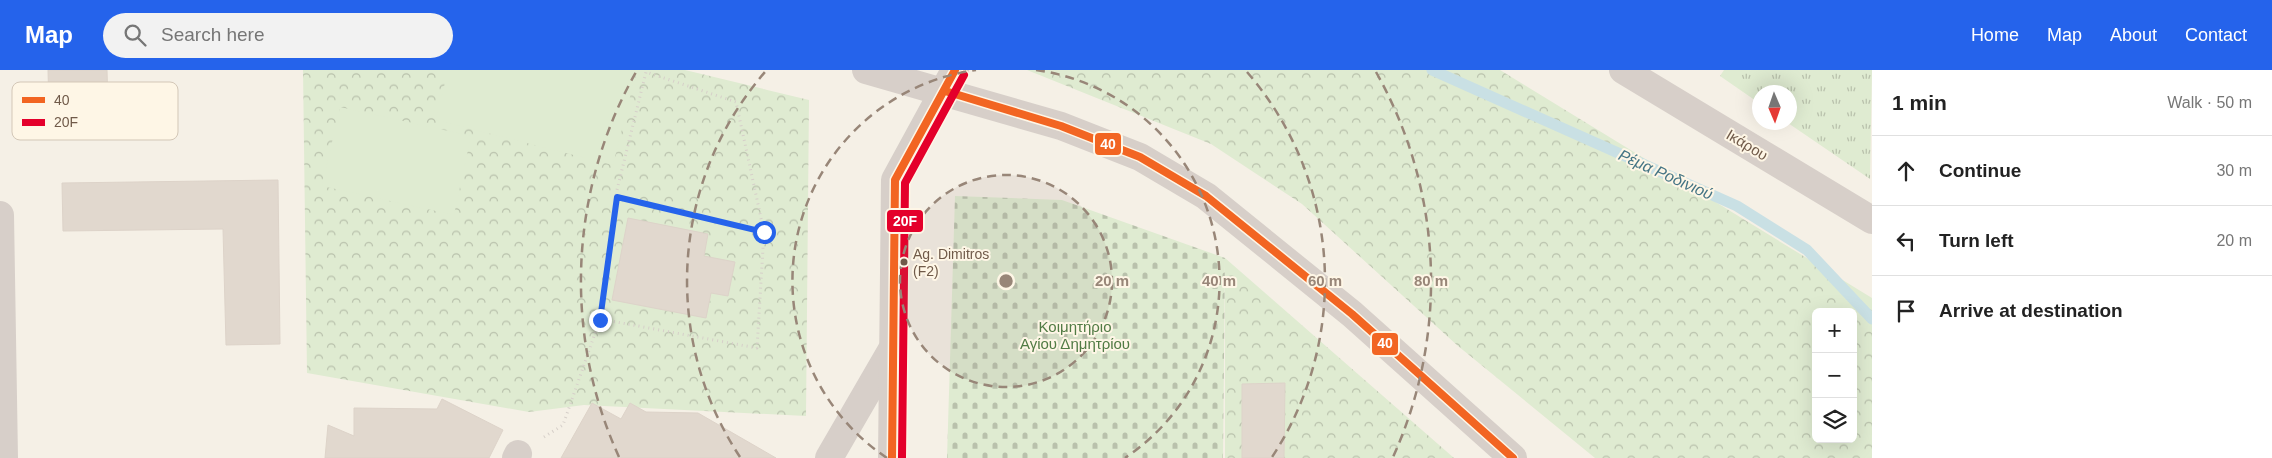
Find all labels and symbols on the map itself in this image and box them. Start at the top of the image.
legend [12,82,178,140]
north arrow [1752,85,1797,130]
text: 40 [54,92,70,108]
text: 20F [54,114,78,130]
street label: Ικάρου [1723,126,1771,164]
line badge: 40 [1094,132,1122,156]
text: 40 [1100,136,1116,152]
water label: Ρέμα Ροδινιού [1616,146,1716,203]
line badge: 20F [886,209,924,233]
text: 20F [893,213,918,229]
route start [753,221,776,244]
place label: Ag. Dimitros (F2) [913,246,989,279]
marker: Ag. Dimitros (F2) [899,257,909,267]
centre of rings [997,272,1015,290]
text: 20 m [1095,272,1129,289]
text: 40 m [1202,272,1236,289]
text: 60 m [1308,272,1342,289]
text: 80 m [1414,272,1448,289]
route end [589,309,612,332]
park label: Κοιμητήριο Αγίου Δημητρίου [1020,318,1130,352]
line badge: 40 [1371,332,1399,356]
text: 40 [1377,335,1393,351]

